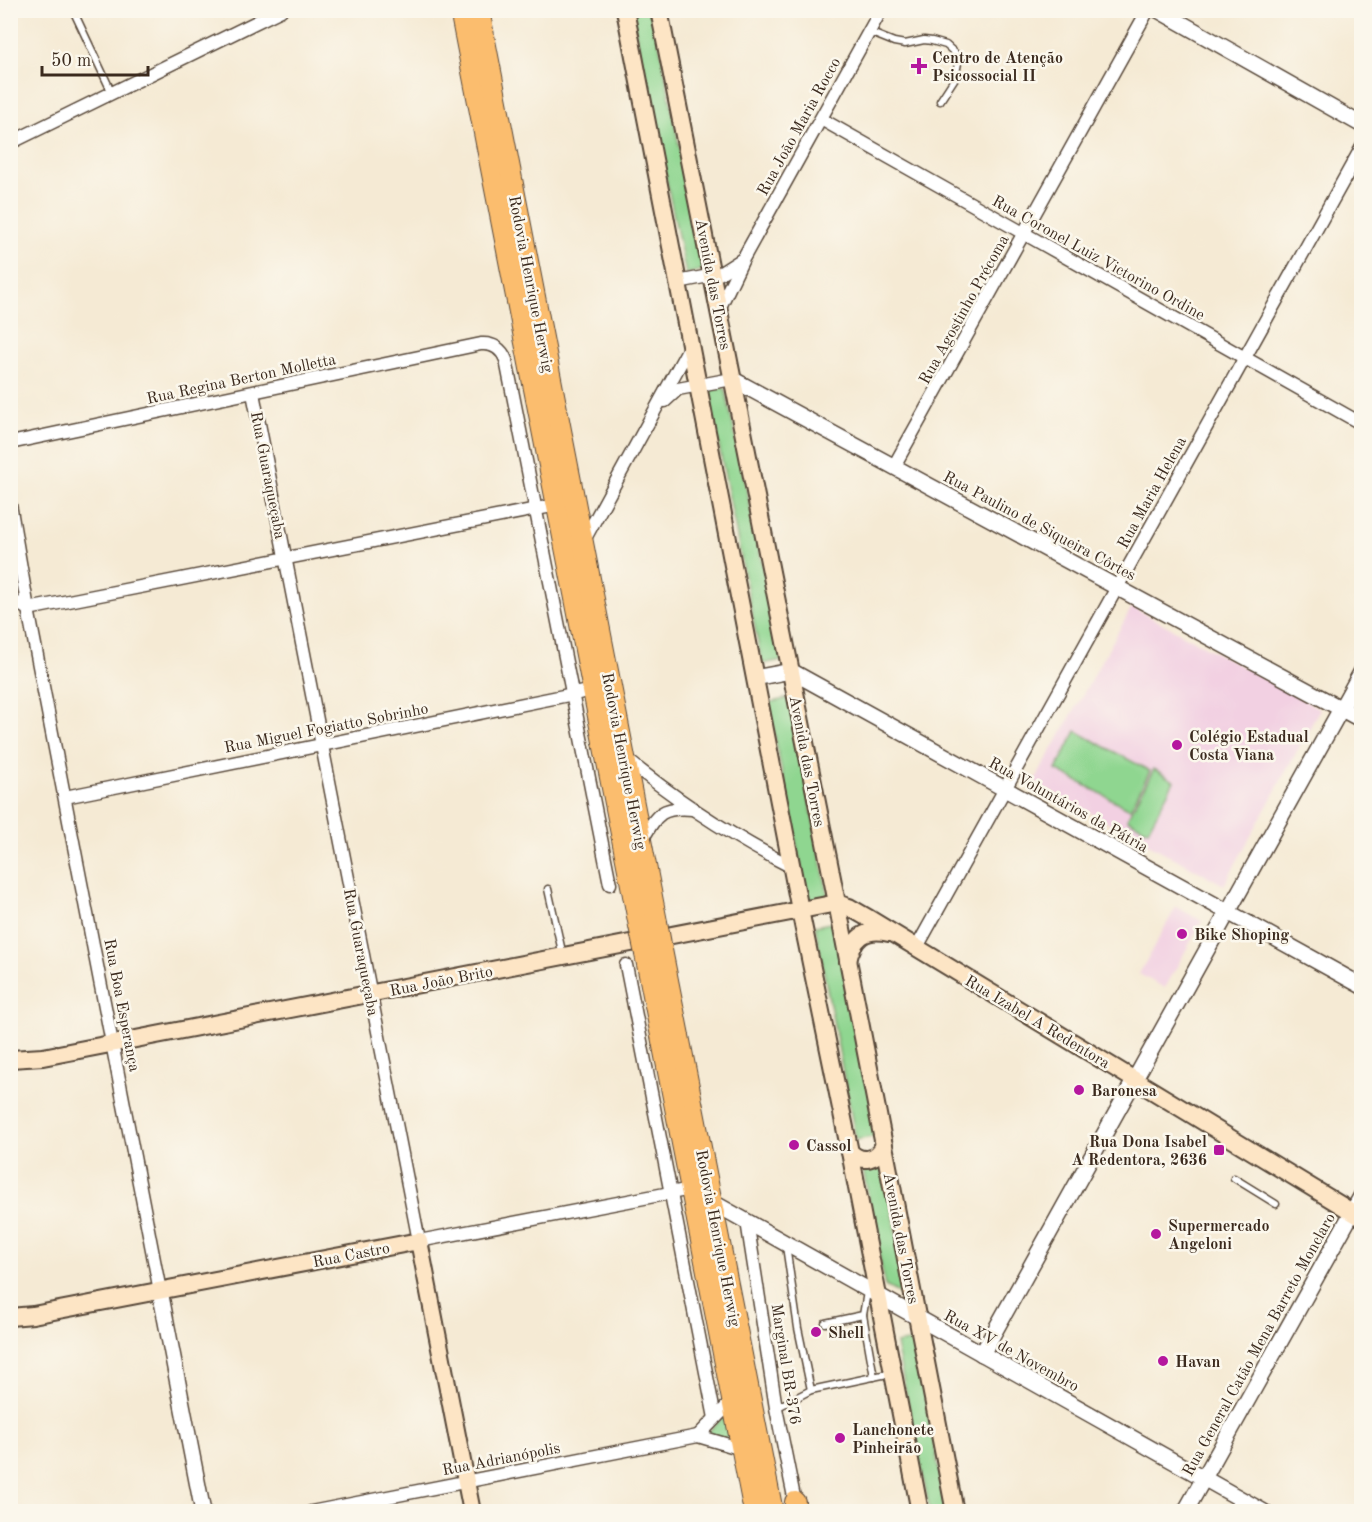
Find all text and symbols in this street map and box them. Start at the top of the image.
scale bar [42,39,148,77]
place label: Centro de Atenção Psicossocial II [932,51,1063,85]
text: 50 m [51,52,91,70]
street label: Rua João Maria Rocco [755,55,844,199]
marker: Centro de Atenção Psicossocial II [910,57,928,75]
street label: Rua Coronel Luiz Victorino Ordine [989,194,1207,324]
street label: Rodovia Henrique Herwig [505,195,555,375]
street label: Avenida das Torres [691,217,733,351]
street label: Rua Agostinho Précoma [917,232,1013,387]
street label: Rua Regina Berton Molletta [145,352,338,408]
street label: Rua Guaraqueçaba [247,410,287,541]
street label: Rua Maria Helena [1115,434,1190,552]
street label: Rua Paulino de Siqueira Côrtes [940,469,1138,584]
street label: Rodovia Henrique Herwig [598,672,648,852]
street label: Avenida das Torres [785,694,827,828]
street label: Rua Miguel Fogiatto Sobrinho [223,701,430,757]
place label: Colégio Estadual Costa Viana [1189,730,1309,764]
marker: Colégio Estadual Costa Viana [1170,738,1184,752]
street label: Rua Voluntários da Pátria [986,755,1151,856]
street label: Rua Guaraqueçaba [340,887,380,1018]
marker: Bike Shoping [1175,927,1189,941]
place label: Bike Shoping [1194,928,1289,944]
street label: Rua Boa Esperança [100,937,142,1073]
street label: Rua João Brito [388,964,494,1000]
street label: Rua Izabel A Redentora [962,973,1112,1072]
marker: Baronesa [1072,1083,1086,1097]
place label: Baronesa [1091,1084,1157,1100]
place label: Rua Dona Isabel A Redentora, 2636 [1071,1135,1207,1169]
marker: Cassol [787,1138,801,1152]
place label: Cassol [806,1139,852,1155]
marker: Rua Dona Isabel A Redentora, 2636 [1212,1143,1226,1157]
street label: Rodovia Henrique Herwig [692,1149,742,1329]
street label: Avenida das Torres [879,1171,921,1305]
street label: Rua General Catão Mena Barreto Monclaro [1181,1211,1339,1479]
place label: Supermercado Angeloni [1168,1219,1270,1253]
marker: Supermercado Angeloni [1149,1227,1163,1241]
street label: Rua Castro [312,1241,391,1271]
street label: Marginal BR-376 [768,1303,803,1426]
street label: Rua XV de Novembro [941,1308,1081,1395]
marker: Shell [809,1325,823,1339]
place label: Shell [828,1326,864,1342]
marker: Havan [1156,1354,1170,1368]
place label: Havan [1175,1355,1220,1371]
place label: Lanchonete Pinheirão [852,1423,934,1457]
marker: Lanchonete Pinheirão [833,1431,847,1445]
street label: Rua Adrianópolis [441,1441,562,1479]

